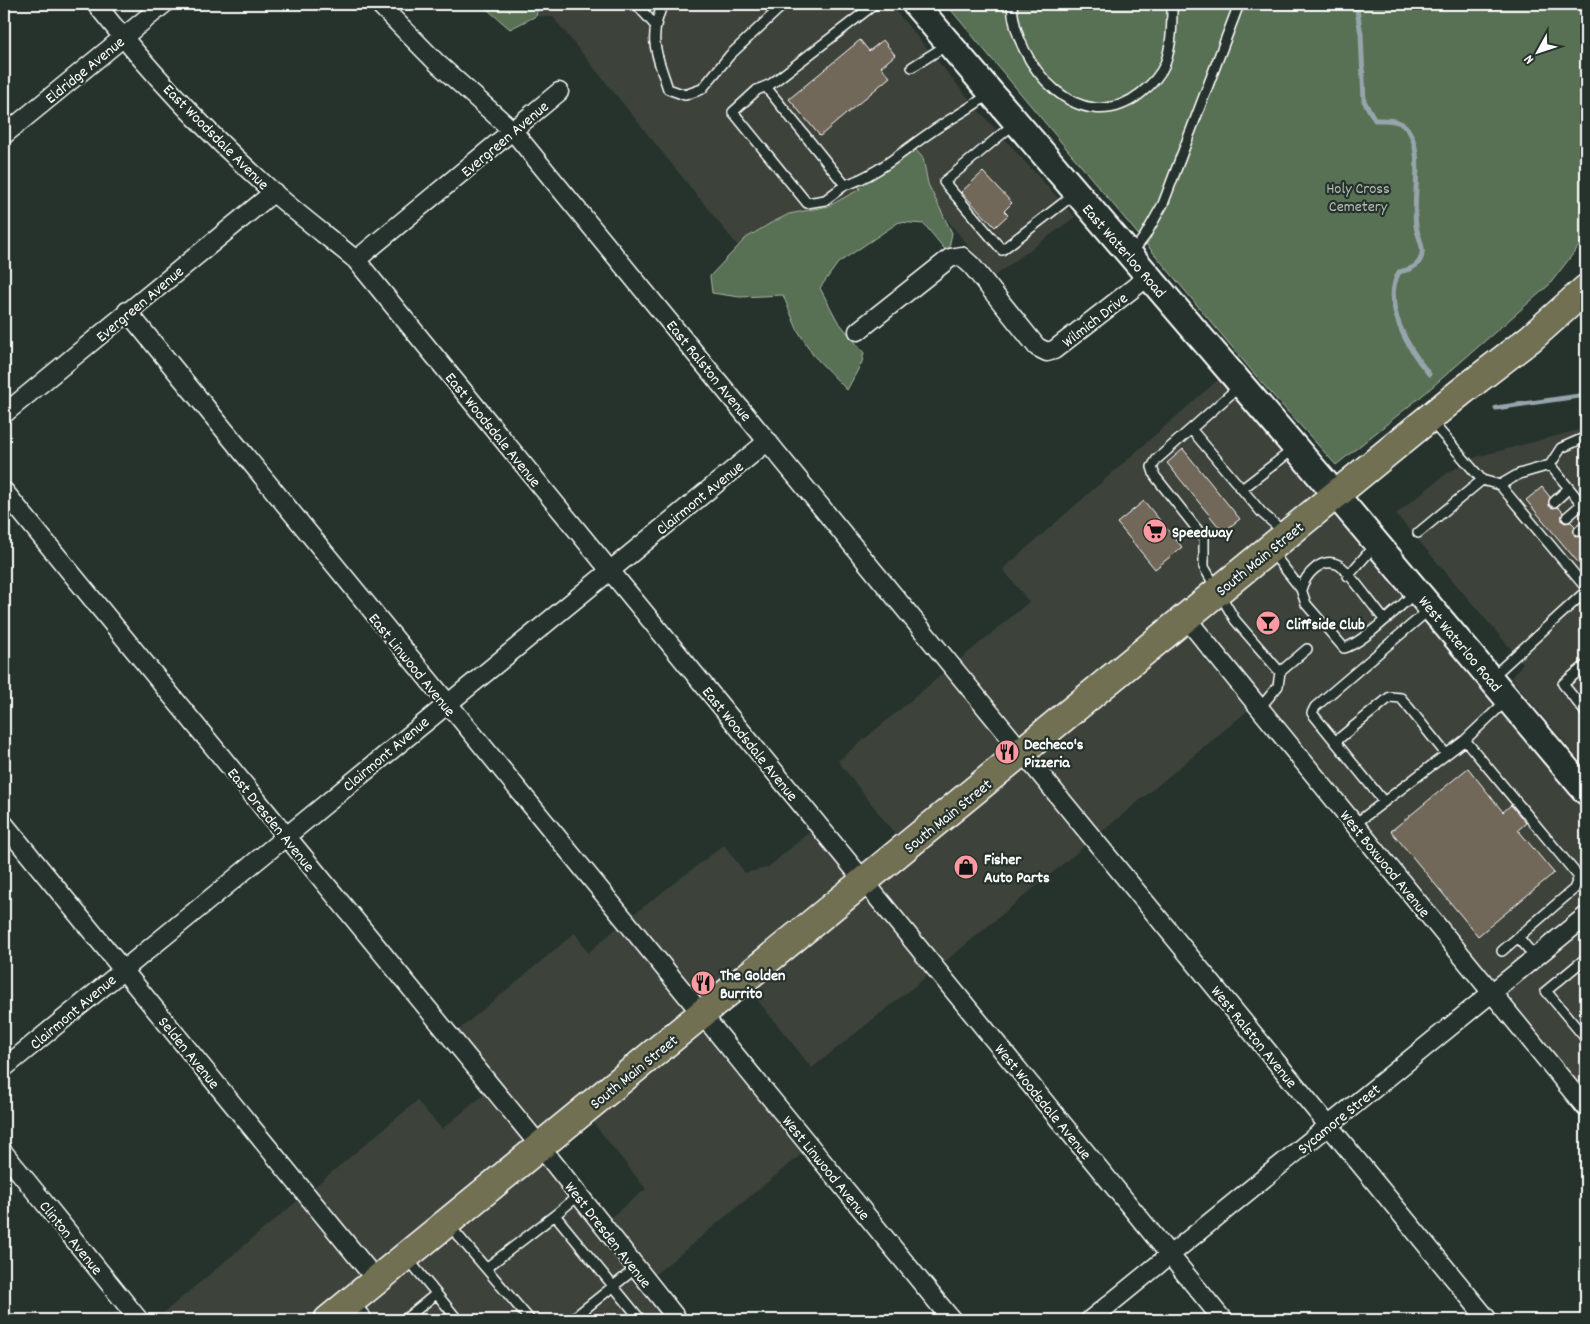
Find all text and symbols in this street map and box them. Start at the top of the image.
north arrow [1512,28,1562,78]
street label: Eldridge Avenue [41,32,130,110]
text: N [1520,50,1539,68]
street label: East Woodsdale Avenue [157,79,274,196]
street label: Evergreen Avenue [457,96,555,184]
park label: Holy Cross Cemetery [1326,178,1390,219]
street label: East Waterloo Road [1076,199,1171,304]
street label: Evergreen Avenue [92,261,190,349]
street label: Wilmich Drive [1058,288,1133,354]
street label: East Ralston Avenue [660,316,756,427]
street label: East Woodsdale Avenue [438,368,546,493]
street label: Clairmont Avenue [652,456,749,542]
street label: South Main Street [1211,517,1310,603]
supermarket icon: Speedway [1142,518,1168,544]
place label: Speedway [1172,522,1234,545]
street label: West Waterloo Road [1412,591,1506,698]
street label: East Linwood Avenue [362,609,460,722]
bar icon: Cliffside Club [1255,610,1281,636]
place label: Cliffside Club [1286,614,1365,637]
street label: East Woodsdale Avenue [695,682,803,807]
street label: Clairmont Avenue [338,712,435,798]
place label: Decheco's Pizzeria [1024,734,1084,775]
restaurant icon: Decheco's Pizzeria [994,739,1020,765]
street label: East Dresden Avenue [221,763,319,878]
street label: South Main Street [899,774,998,860]
street label: West Boxwood Avenue [1333,806,1435,923]
place label: Fisher Auto Parts [984,849,1050,890]
shop icon: Fisher Auto Parts [953,854,979,880]
place label: The Golden Burrito [720,965,785,1006]
street label: Clairmont Avenue [25,970,122,1056]
restaurant icon: The Golden Burrito [690,970,716,996]
street label: West Ralston Avenue [1204,981,1302,1094]
street label: Selden Avenue [152,1012,224,1095]
street label: South Main Street [585,1030,684,1116]
street label: West Woodsdale Avenue [988,1040,1096,1166]
street label: Sycamore Street [1293,1079,1386,1161]
street label: West Linwood Avenue [776,1111,875,1226]
street label: West Dresden Avenue [558,1177,656,1294]
street label: Clinton Avenue [33,1196,107,1281]

